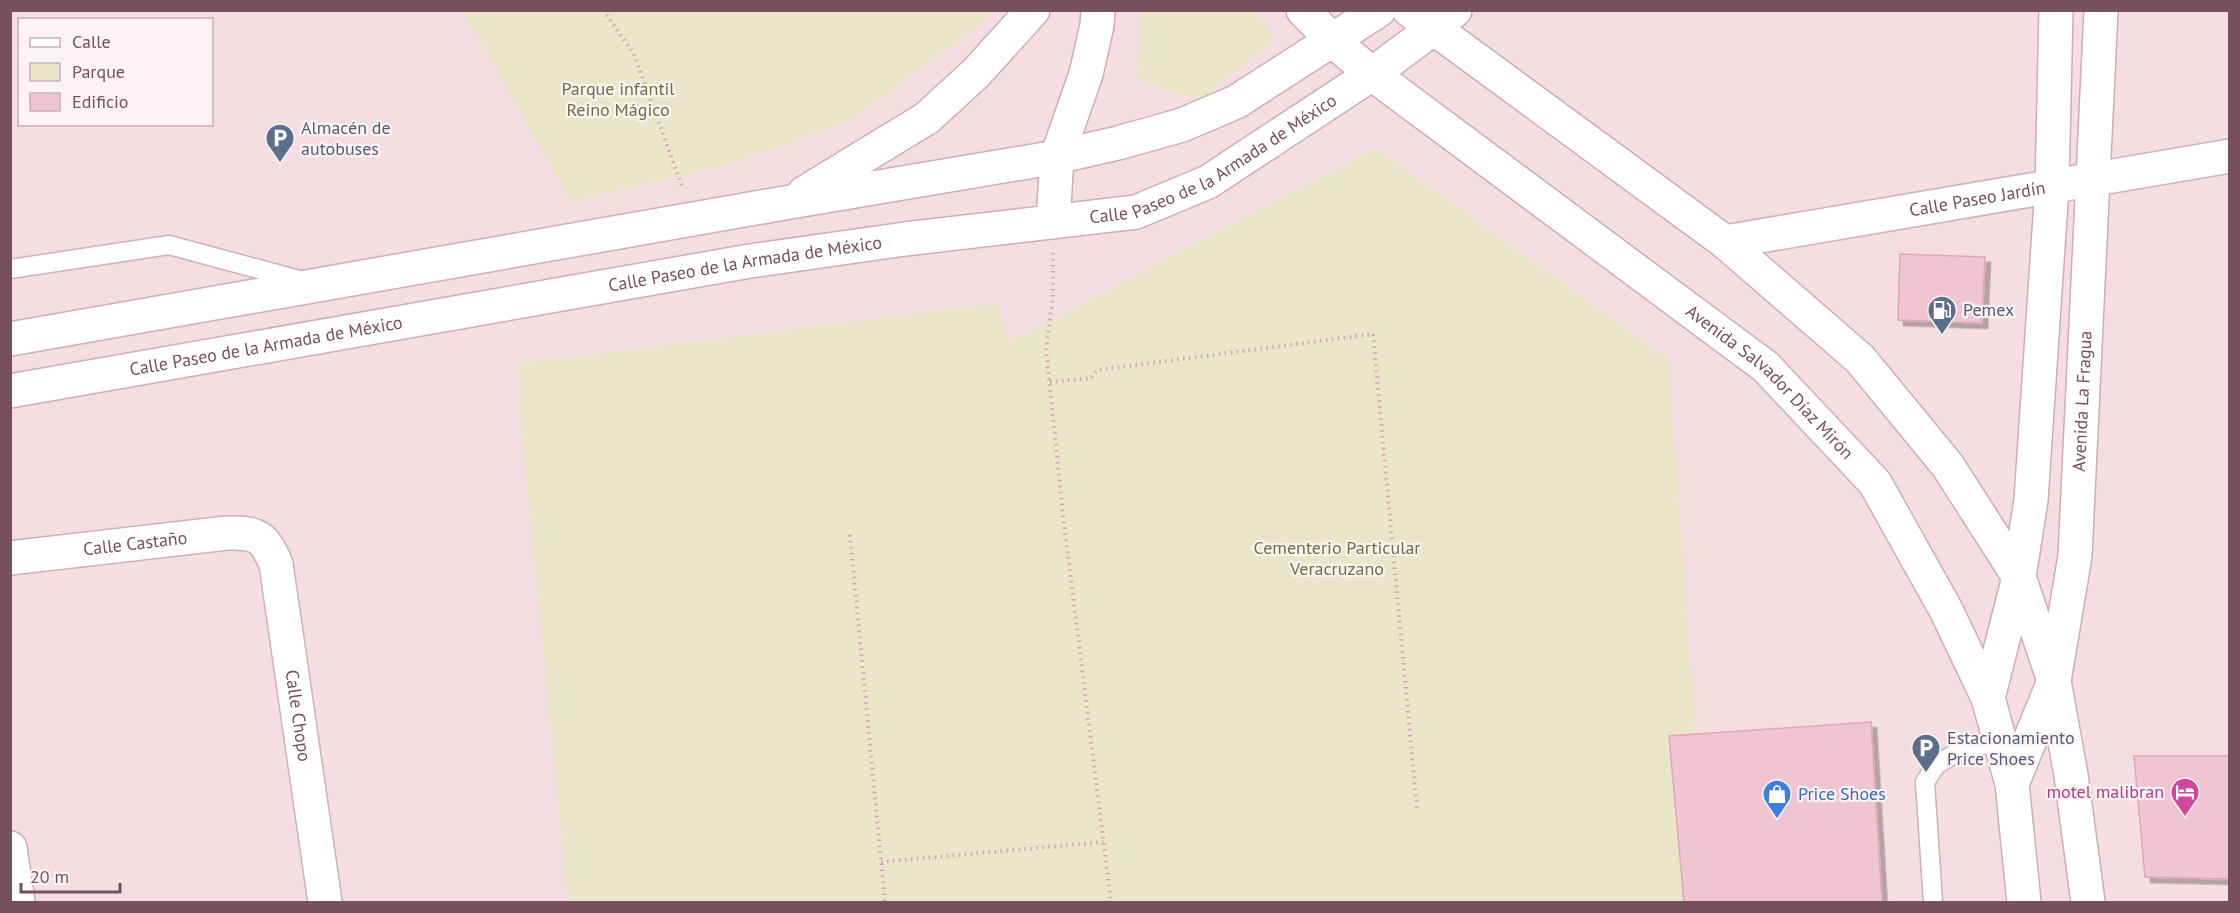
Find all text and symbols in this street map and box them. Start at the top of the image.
legend [18,18,213,126]
text: Calle [72,30,111,53]
text: Parque [72,60,125,83]
park label: Parque infantil Reino Mágico [561,77,675,121]
street label: Calle Paseo de la Armada de México [1088,88,1341,228]
text: Edificio [72,90,128,113]
place label: Almacén de autobuses [301,116,391,160]
parking icon: Almacén de autobuses [264,122,296,164]
street label: Calle Paseo Jardín [1908,176,2047,221]
street label: Calle Paseo de la Armada de México [606,230,883,297]
fuel station icon: Pemex [1926,294,1958,336]
place label: Pemex [1963,298,2014,321]
street label: Avenida Salvador Díaz Mirón [1681,299,1859,464]
street label: Calle Paseo de la Armada de México [128,310,404,381]
street label: Avenida La Fragua [2067,330,2097,472]
street label: Calle Castaño [82,526,188,560]
park label: Cementerio Particular Veracruzano [1254,536,1420,580]
street label: Calle Chopo [280,668,317,763]
place label: Estacionamiento Price Shoes [1947,726,2075,770]
parking icon: Estacionamiento Price Shoes [1910,732,1942,774]
hotel icon: motel malibran [2169,776,2201,818]
shop icon: Price Shoes [1761,778,1793,820]
place label: motel malibran [2046,780,2164,803]
place label: Price Shoes [1798,782,1886,805]
scale bar [21,856,120,894]
text: 20 m [30,865,69,888]

